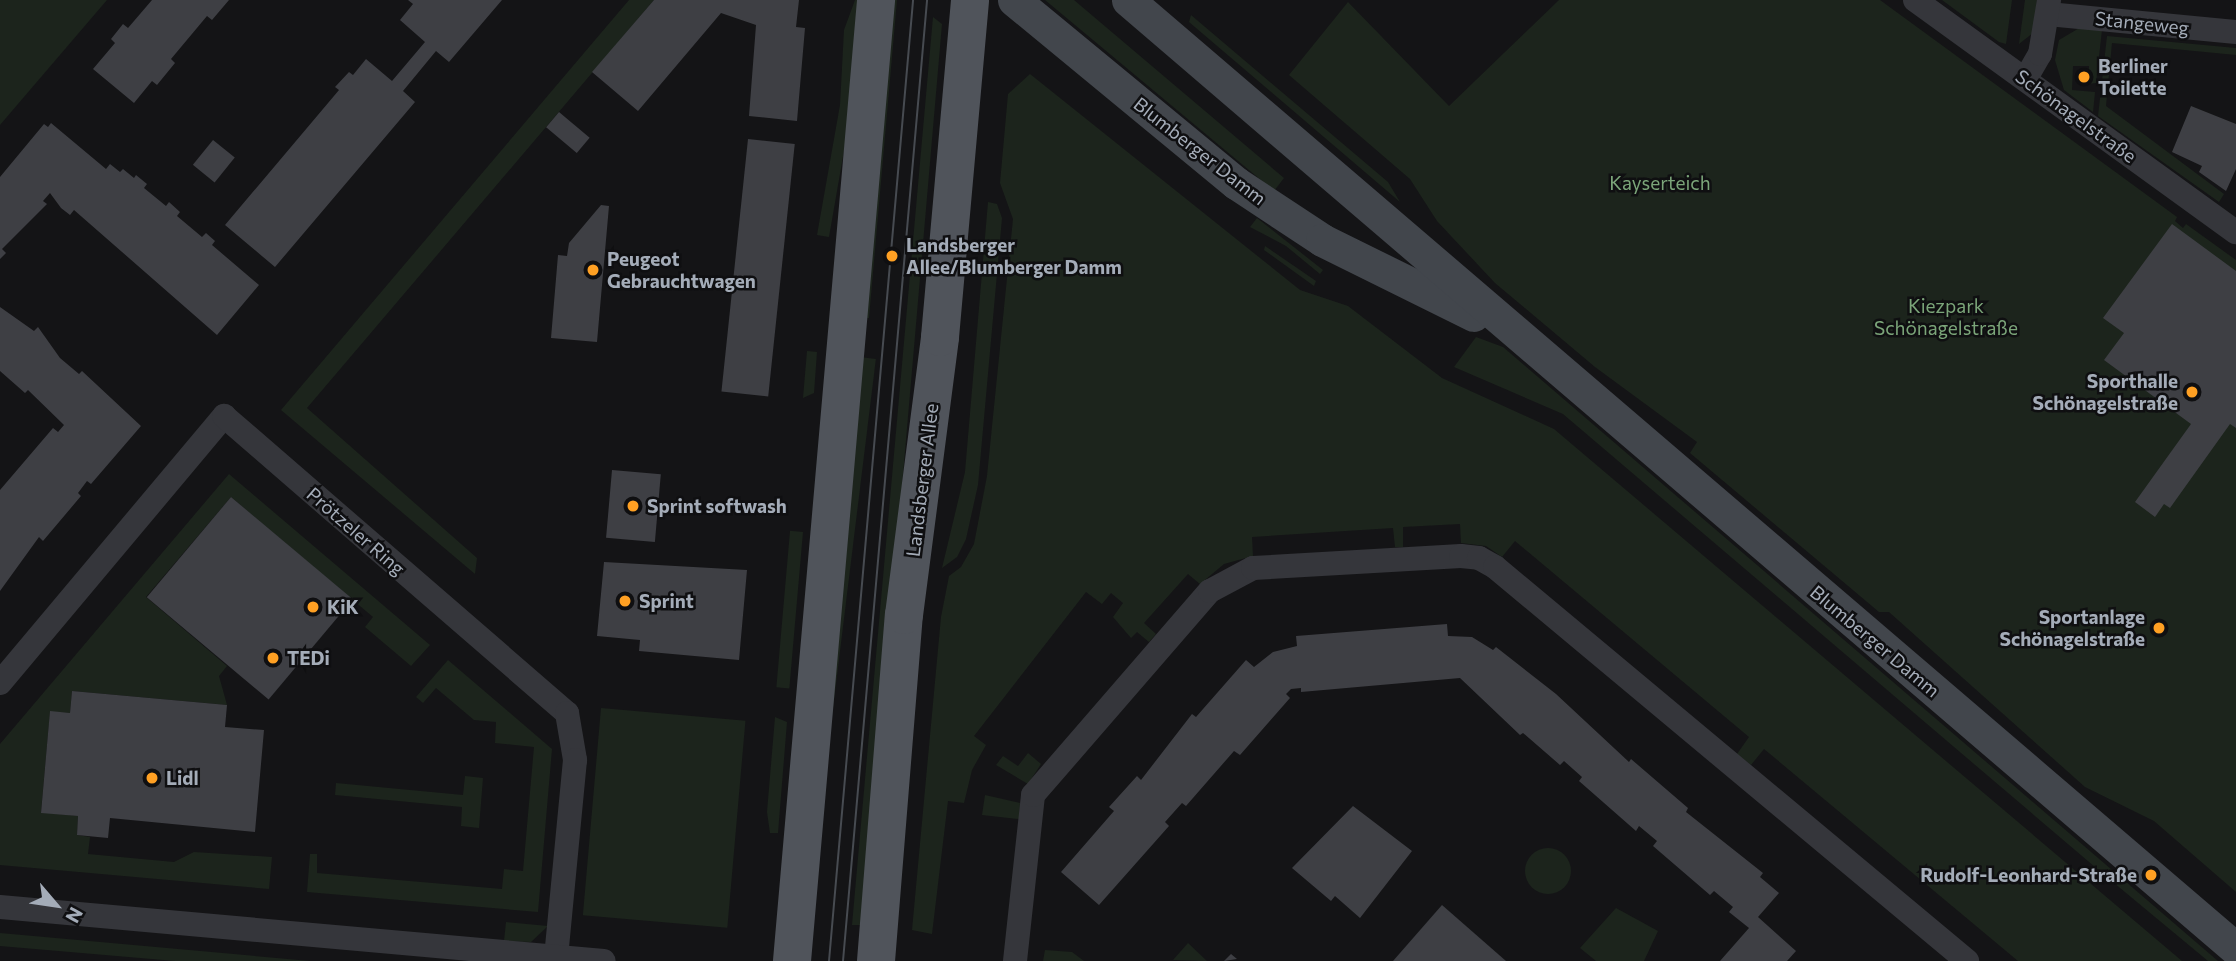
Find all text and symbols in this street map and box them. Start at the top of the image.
street label: Stangeweg [2094,7,2190,39]
place label: Berliner Toilette [2098,55,2168,99]
street label: Schönagelstraße [2011,65,2141,167]
marker: Berliner Toilette [2076,69,2092,85]
street label: Blumberger Damm [1129,92,1271,210]
park label: Kayserteich [1609,172,1711,194]
place label: Landsberger Allee/Blumberger Damm [906,234,1122,278]
place label: Peugeot Gebrauchtwagen [607,248,756,292]
marker: Landsberger Allee/Blumberger Damm [884,248,900,264]
marker: Peugeot Gebrauchtwagen [585,262,601,278]
park label: Kiezpark Schönagelstraße [1874,295,2018,339]
place label: Sporthalle Schönagelstraße [2033,370,2178,414]
marker: Sporthalle Schönagelstraße [2184,384,2200,400]
street label: Landsberger Allee [901,402,943,558]
street label: Prötzeler Ring [302,482,410,580]
place label: Sprint softwash [647,495,787,517]
marker: Sprint softwash [625,498,641,514]
street label: Blumberger Damm [1806,580,1944,702]
place label: Sprint [639,590,694,612]
marker: Sprint [617,593,633,609]
place label: KiK [327,596,359,618]
marker: KiK [305,599,321,615]
place label: Sportanlage Schönagelstraße [2000,606,2145,650]
marker: Sportanlage Schönagelstraße [2151,620,2167,636]
place label: TEDi [287,647,330,669]
marker: TEDi [265,650,281,666]
place label: Lidl [166,767,199,789]
marker: Lidl [144,770,160,786]
place label: Rudolf-Leonhard-Straße [1920,864,2137,886]
marker: Rudolf-Leonhard-Straße [2143,867,2159,883]
north arrow [21,870,91,940]
text: N [61,904,88,927]

